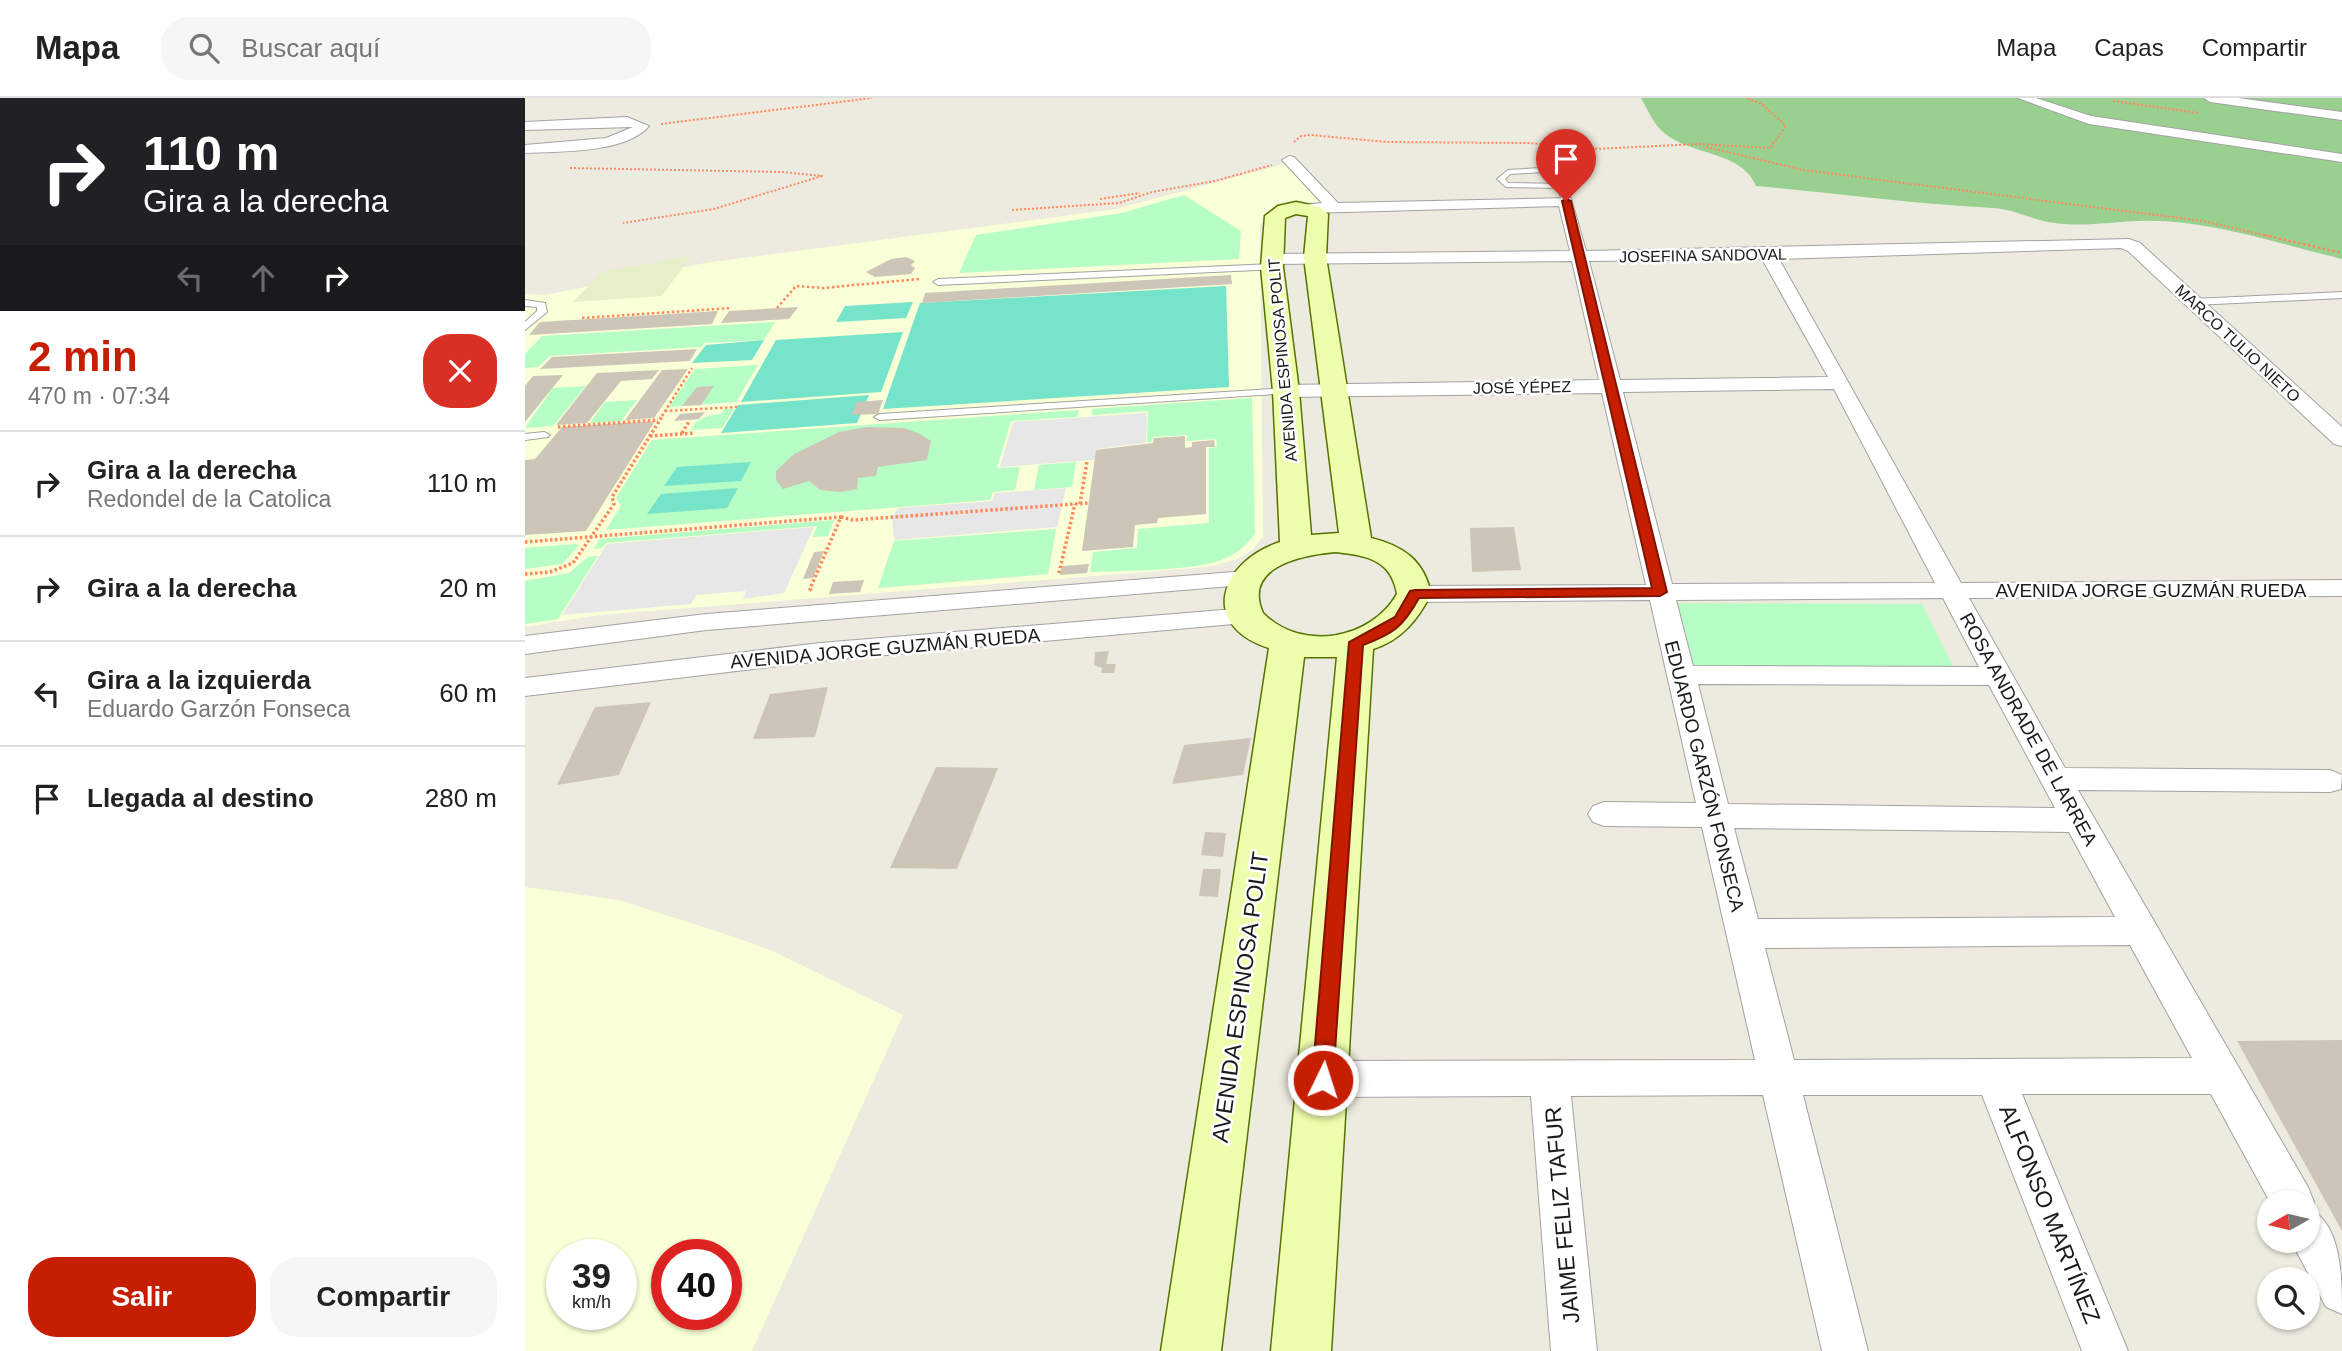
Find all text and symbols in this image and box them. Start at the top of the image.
search box [161,17,651,80]
text: Mapa [35,29,119,66]
icon: search [185,29,223,67]
text: Buscar aquí [241,33,380,63]
text: Mapa [1996,34,2056,61]
text: Capas [2094,34,2164,61]
text: Compartir [2202,34,2307,61]
icon: right [28,126,119,217]
text: 110 m [143,126,279,180]
pin [1536,129,1596,201]
icon: arrive [1547,140,1585,178]
text: Gira a la derecha [143,183,388,219]
street label: JOSEFINA SANDOVAL [1619,246,1787,265]
street label: AVENIDA ESPINOSA POLIT [1265,257,1300,462]
icon: left [171,259,209,297]
icon: ahead [244,259,282,297]
icon: right [317,259,355,297]
street label: MARCO TULIO NIETO [2172,281,2303,405]
text: 2 min [28,333,138,380]
button: close [423,334,497,408]
street label: JOSÉ YÉPEZ [1473,377,1572,397]
text: 470 m · 07:34 [28,383,170,409]
text: Gira a la derecha [87,455,297,485]
icon: right [28,465,66,503]
text: 110 m [427,468,497,498]
text: Redondel de la Catolica [87,486,331,512]
icon: right [28,570,66,608]
text: Gira a la derecha [87,573,297,603]
text: 20 m [439,573,497,603]
street label: AVENIDA JORGE GUZMÁN RUEDA [1995,580,2307,601]
street label: ROSA ANDRADE DE LARREA [1956,609,2102,850]
street label: AVENIDA JORGE GUZMÁN RUEDA [729,624,1041,673]
street label: EDUARDO GARZÓN FONSECA [1661,638,1748,914]
text: Gira a la izquierda [87,665,311,695]
icon: left [28,675,66,713]
text: 60 m [439,678,497,708]
text: Eduardo Garzón Fonseca [87,696,350,722]
icon: arrive [28,780,66,818]
text: Llegada al destino [87,783,314,813]
text: 280 m [425,783,497,813]
street label: AVENIDA ESPINOSA POLIT [1207,850,1273,1144]
position arrow [1286,1043,1360,1117]
street label: ALFONSO MARTÍNEZ [1994,1101,2106,1327]
street label: JAIME FELIZ TAFUR [1540,1105,1584,1325]
north arrow [2257,1190,2321,1253]
map controls [2257,1190,2320,1330]
speed limit sign: 40 [651,1239,742,1330]
text: 39 [572,1256,611,1295]
button: Salir [28,1257,256,1337]
button: Compartir [270,1257,497,1337]
button: search [2257,1267,2320,1330]
text: km/h [572,1292,611,1312]

